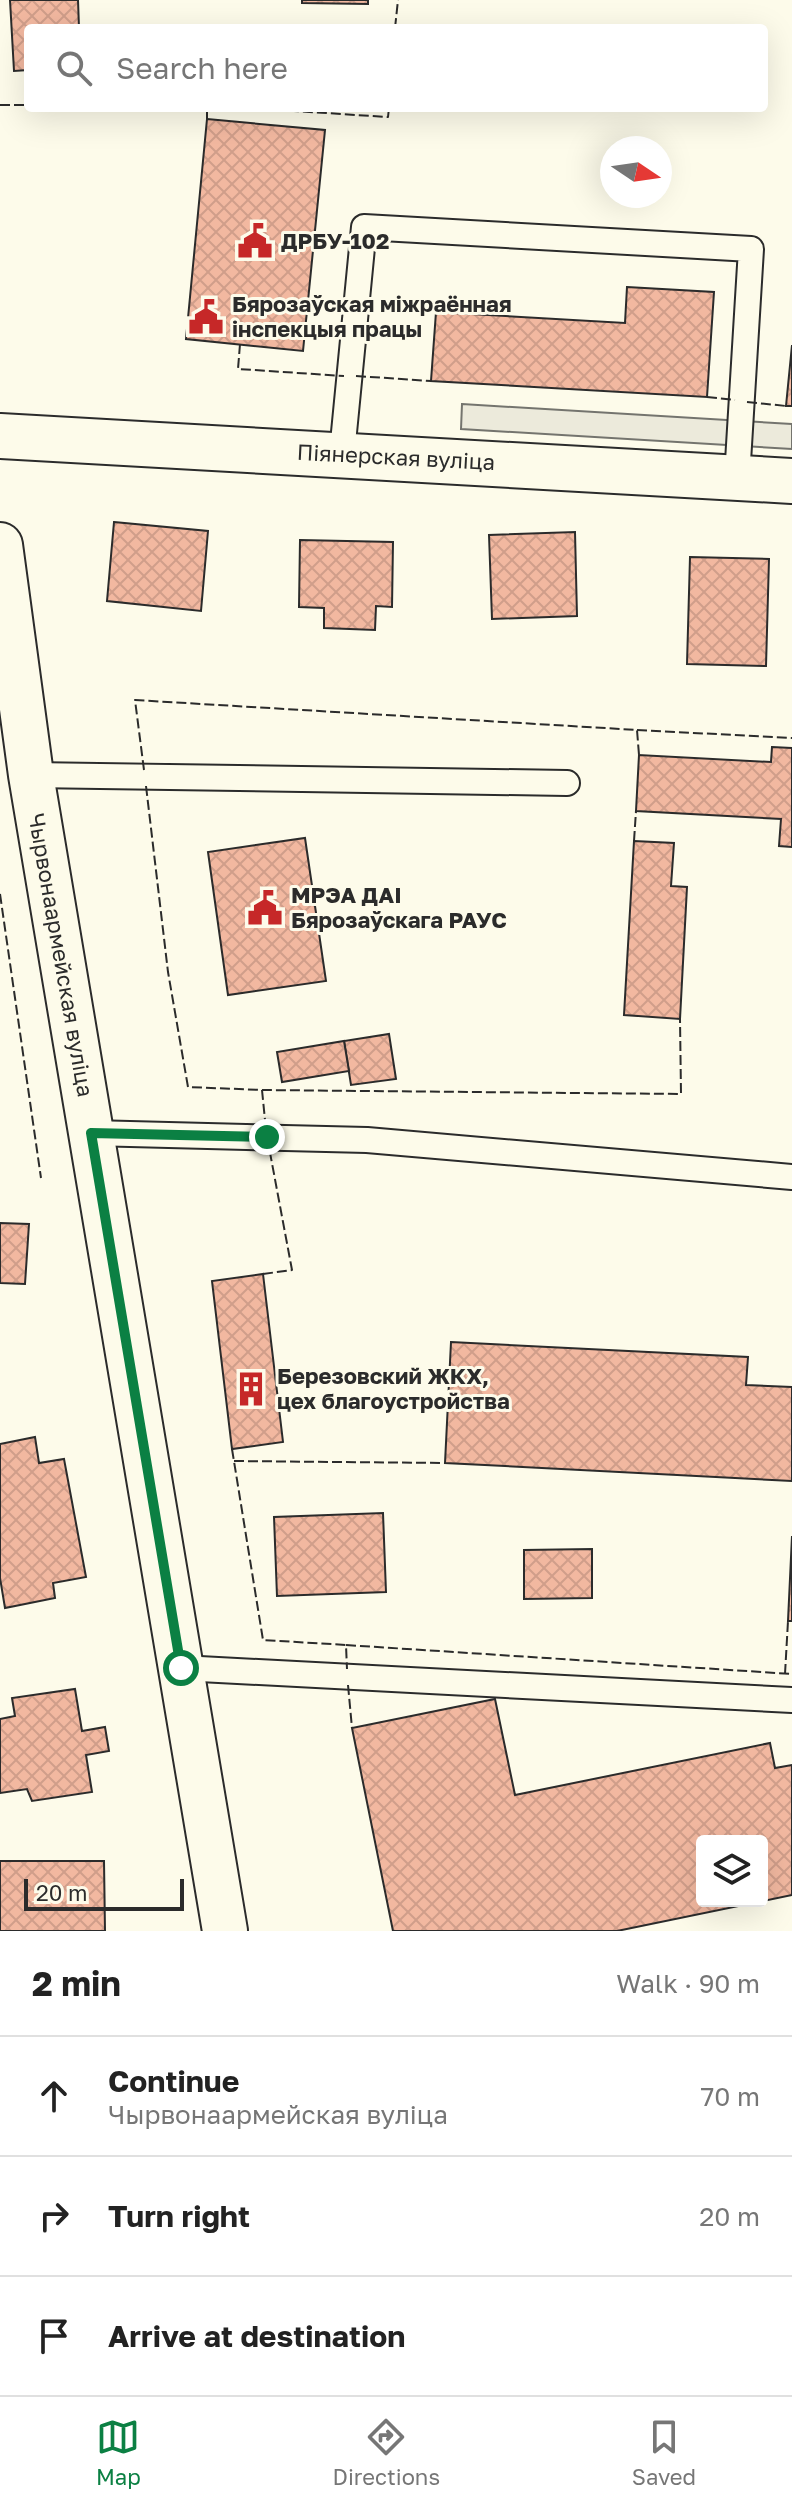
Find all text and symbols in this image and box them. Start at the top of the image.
search box [24,24,768,112]
icon: search [52,46,96,90]
text: Search here [116,50,288,86]
north arrow [600,136,672,208]
public building icon: ДРБУ-102 [236,222,274,260]
place label: ДРБУ-102 [281,227,389,254]
place label: Бярозаўская міжраённая інспекцыя працы [232,290,512,342]
public building icon: Бярозаўская міжраённая інспекцыя працы [187,298,225,336]
street label: Піянерская вуліца [296,438,496,475]
street label: Чырвонаармейская вуліца [23,811,100,1099]
place label: МРЭА ДАІ Бярозаўскага РАУС [291,881,507,933]
public building icon: МРЭА ДАІ Бярозаўскага РАУС [246,889,284,927]
route end [249,1119,285,1155]
place label: Березовский ЖКХ, цех благоустройства [277,1362,510,1414]
building icon: Березовский ЖКХ, цех благоустройства [232,1370,270,1408]
route start [163,1650,199,1686]
map controls [696,1835,768,1907]
button: layers [696,1835,768,1907]
scale bar [24,1875,184,1911]
text: 20 m [36,1879,87,1906]
text: 2 min [32,1963,121,2003]
text: Walk · 90 m [616,1968,760,1999]
text: Continue [108,2063,239,2099]
icon: ahead [32,2074,76,2118]
text: 70 m [701,2081,760,2112]
text: Чырвонаармейская вуліца [108,2099,448,2130]
icon: right [32,2194,76,2238]
text: Turn right [108,2198,250,2234]
text: 20 m [699,2201,760,2232]
icon: arrive [32,2314,76,2358]
text: Arrive at destination [108,2318,405,2354]
tab: Map [96,2415,141,2490]
tab: Directions [333,2415,440,2490]
tab: Saved [632,2415,696,2490]

